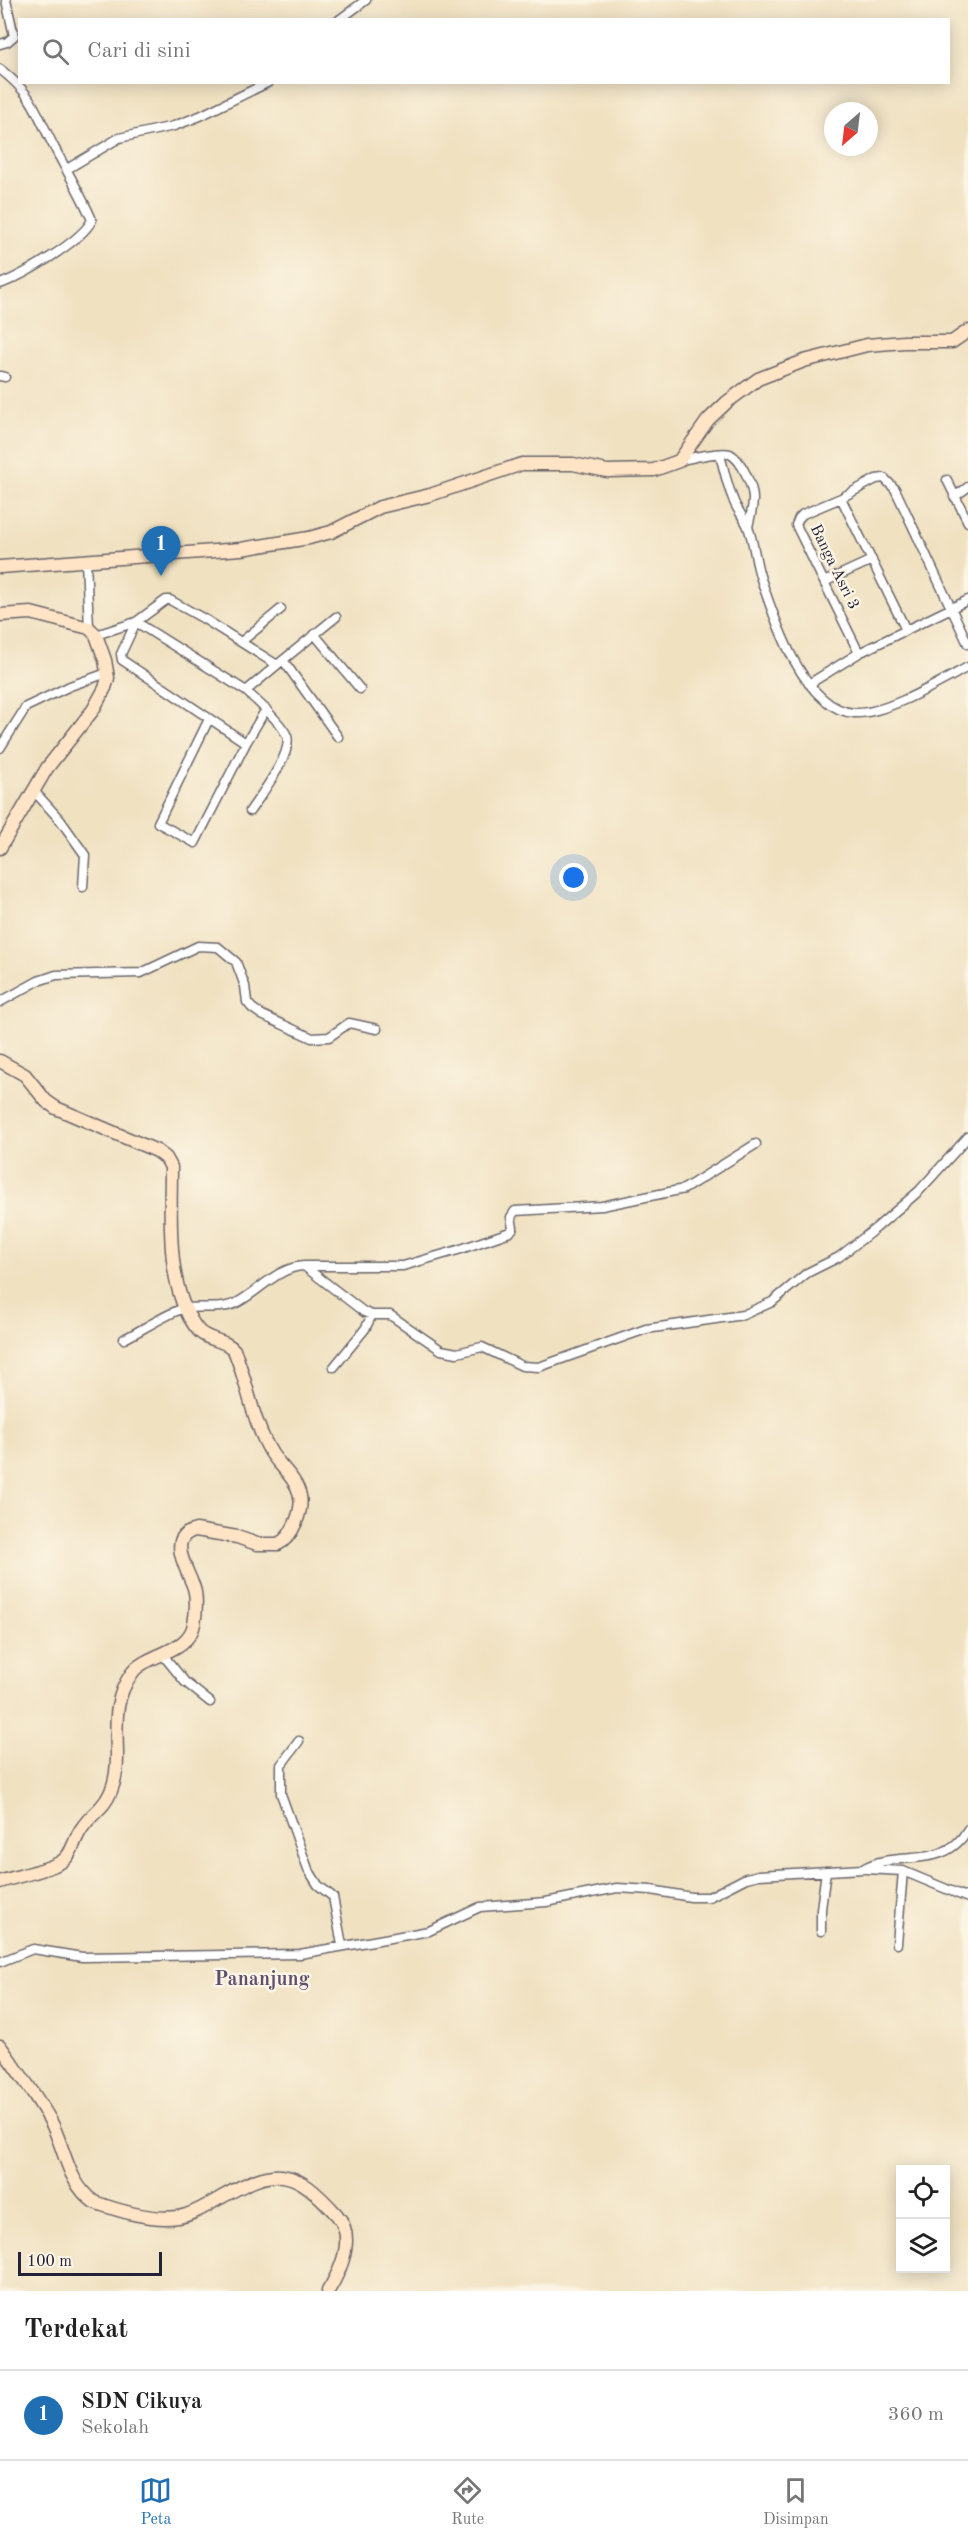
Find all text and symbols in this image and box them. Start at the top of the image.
search box [18,18,950,84]
icon: search [39,35,72,68]
text: Cari di sini [87,40,191,62]
north arrow [824,102,878,156]
street label: Banga Asri 3 [807,522,861,612]
pin: 1 [142,526,180,576]
your location [559,863,588,892]
district label: Pananjung [214,1970,310,1990]
map controls [896,2165,950,2273]
button: locate [896,2165,950,2219]
button: layers [896,2219,950,2273]
scale bar [18,2249,162,2276]
text: 100 m [27,2254,72,2270]
text: Terdekat [24,2317,128,2343]
text: SDN Cikuya [81,2391,202,2413]
text: 1 [38,2405,49,2425]
text: 360 m [888,2405,944,2425]
text: Sekolah [81,2418,149,2438]
tab: Peta [139,2474,172,2530]
tab: Rute [451,2474,484,2530]
tab: Disimpan [763,2474,829,2530]

